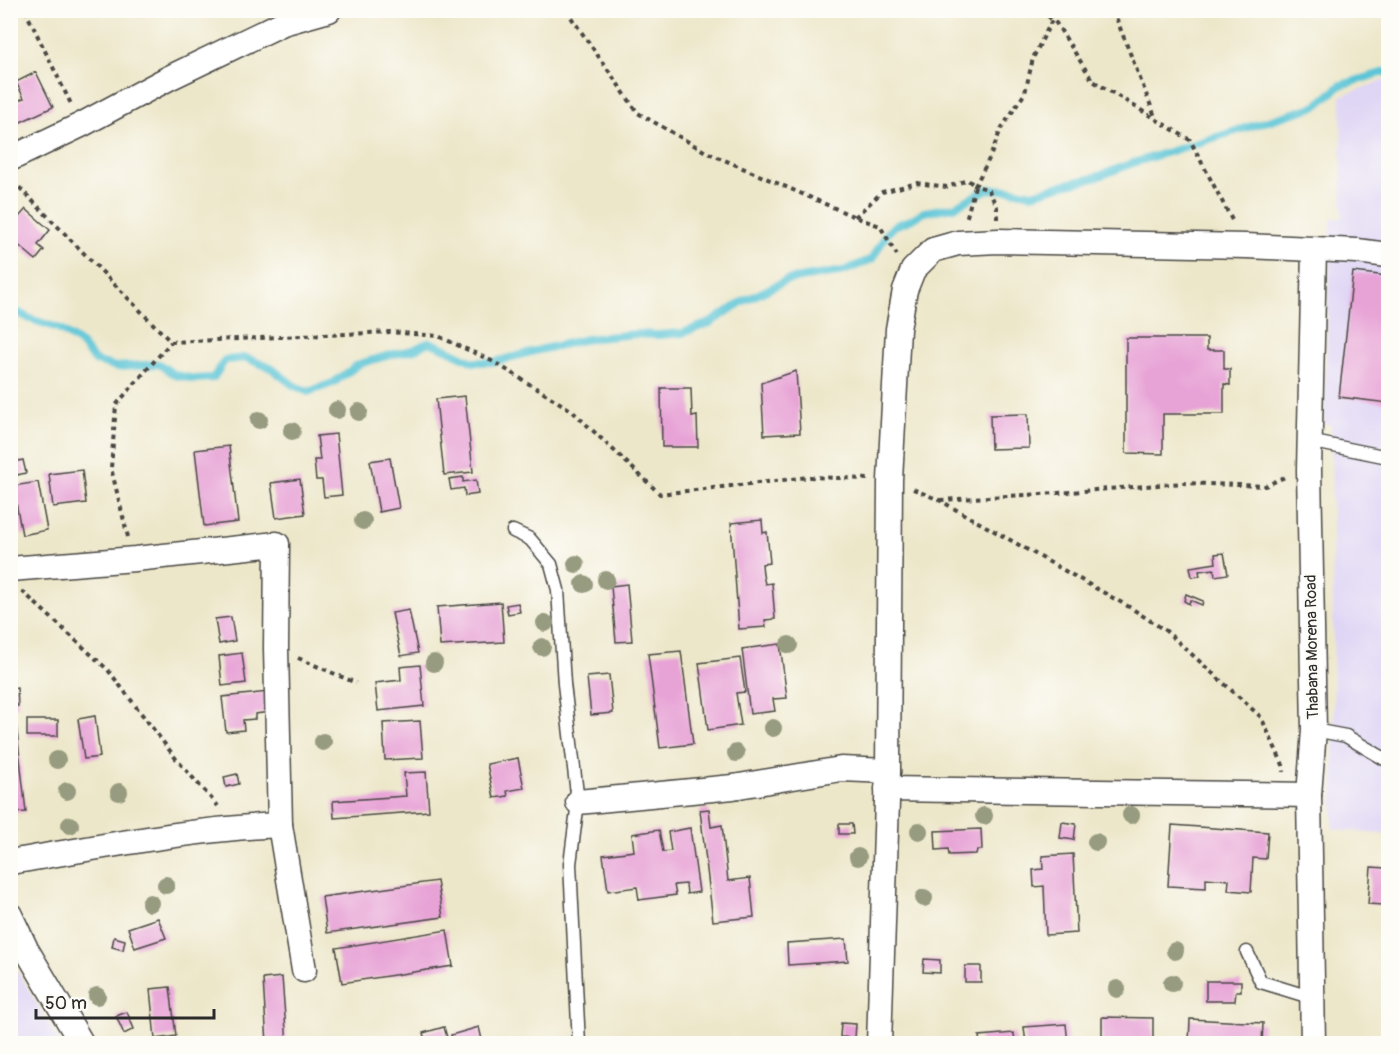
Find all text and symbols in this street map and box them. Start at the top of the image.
street label: Thabana Morena Road [1301,574,1323,720]
scale bar [36,982,214,1020]
text: 50 m [45,992,87,1015]

